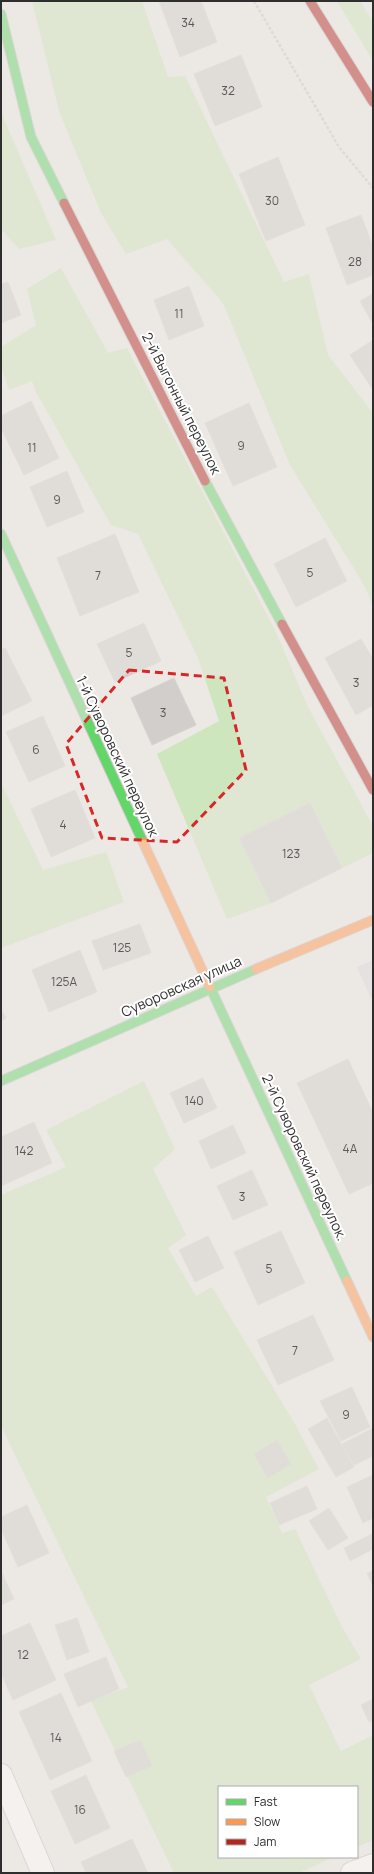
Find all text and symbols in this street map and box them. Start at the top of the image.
house number: 34 [181,14,195,31]
house number: 32 [221,82,235,99]
house number: 30 [265,192,279,209]
house number: 28 [348,253,362,270]
house number: 11 [174,305,184,322]
street label: 2-й Выгонный переулок [138,329,227,478]
house number: 9 [237,437,245,454]
house number: 11 [27,439,37,456]
house number: 9 [53,491,61,508]
house number: 5 [307,564,314,581]
house number: 7 [95,567,101,584]
house number: 5 [126,644,133,661]
street label: 1-й Суворовский переулок [72,672,164,841]
house number: 3 [353,674,359,691]
house number: 3 [160,704,166,721]
house number: 6 [32,741,40,758]
house number: 4 [59,816,67,833]
house number: 123 [282,845,300,862]
house number: 125 [113,939,131,956]
street label: Суворовская улица [118,951,244,1021]
house number: 125А [51,973,77,990]
street label: 2-й Суворовский переулок. [258,1071,352,1243]
house number: 140 [184,1092,204,1109]
house number: 4А [343,1140,358,1157]
house number: 142 [15,1142,33,1159]
house number: 3 [239,1188,245,1205]
house number: 5 [266,1260,273,1277]
house number: 7 [292,1342,298,1359]
house number: 9 [342,1406,350,1423]
house number: 12 [17,1646,29,1663]
house number: 14 [50,1729,62,1746]
legend [218,1786,358,1858]
text: Fast [254,1793,278,1810]
house number: 16 [74,1801,86,1818]
text: Slow [254,1813,280,1830]
text: Jam [254,1833,276,1850]

